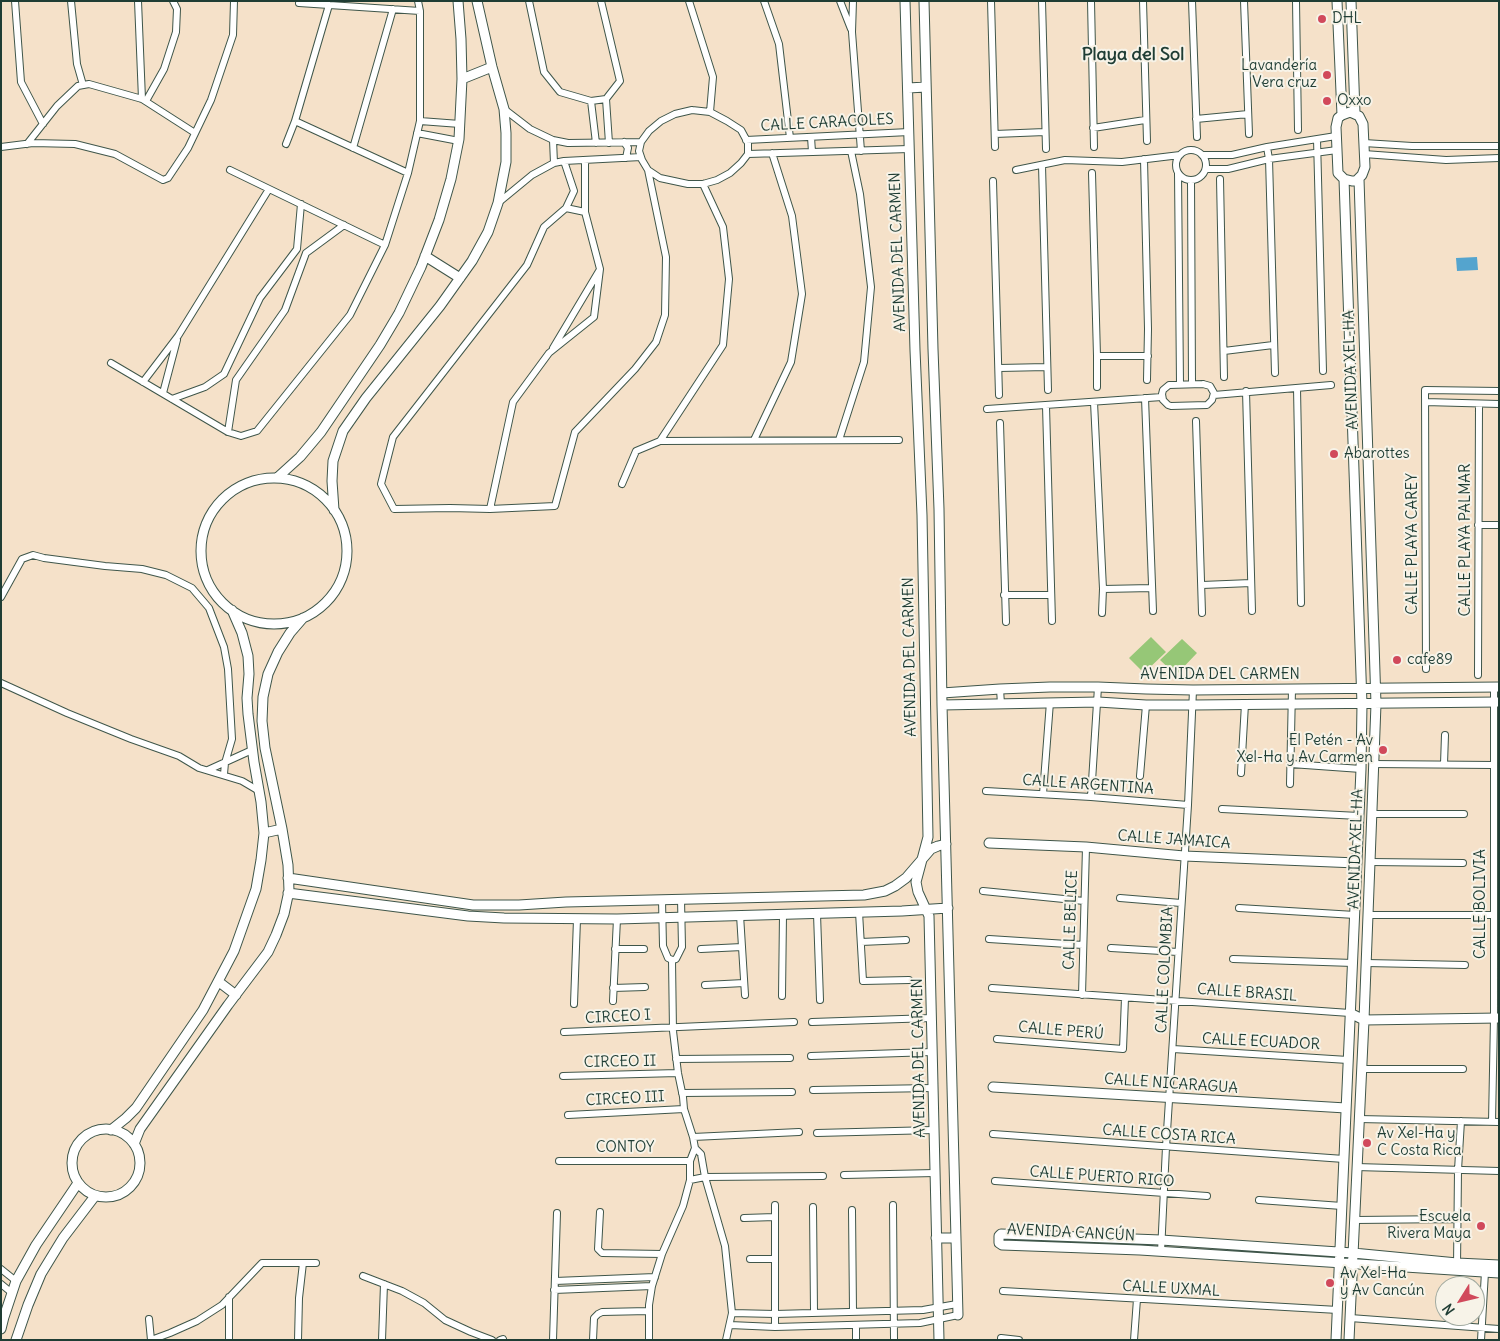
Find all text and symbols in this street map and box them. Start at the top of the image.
place label: DHL [1332,10,1362,28]
marker: DHL [1316,13,1328,25]
district label: Playa del Sol [1082,44,1184,66]
place label: Lavandería Vera cruz [1241,57,1317,92]
marker: Lavandería Vera cruz [1321,69,1333,81]
place label: Oxxo [1337,92,1372,110]
marker: Oxxo [1321,95,1333,107]
street label: CALLE CARACOLES [760,111,894,135]
street label: AVENIDA DEL CARMEN [886,172,910,332]
street label: AVENIDA XEL-HA [1340,310,1362,430]
place label: Abarottes [1344,445,1410,463]
marker: Abarottes [1328,448,1340,460]
street label: CALLE PLAYA PALMAR [1457,463,1475,617]
street label: CALLE PLAYA CAREY [1404,473,1422,615]
street label: AVENIDA DEL CARMEN [900,577,920,737]
place label: cafe89 [1407,651,1453,669]
marker: cafe89 [1391,654,1403,666]
street label: AVENIDA DEL CARMEN [1140,666,1300,684]
place label: El Petén - Av Xel-Ha y Av Carmen [1236,732,1373,767]
marker: El Petén - Av Xel-Ha y Av Carmen [1377,744,1389,756]
street label: CALLE ARGENTINA [1022,771,1154,799]
street label: AVENIDA XEL-HA [1345,789,1367,909]
street label: CALLE JAMAICA [1117,827,1231,853]
street label: CALLE BOLIVIA [1472,849,1490,959]
street label: CALLE BELICE [1060,870,1082,970]
street label: CALLE COLOMBIA [1153,906,1177,1034]
street label: AVENIDA DEL CARMEN [909,978,929,1138]
street label: CALLE BRASIL [1196,981,1298,1005]
street label: CIRCEO I [585,1006,651,1028]
street label: CALLE PERÚ [1017,1018,1105,1044]
street label: CALLE ECUADOR [1201,1030,1321,1054]
street label: CIRCEO II [584,1052,656,1072]
street label: CALLE NICARAGUA [1103,1070,1239,1098]
street label: CIRCEO III [585,1088,665,1110]
street label: CALLE COSTA RICA [1102,1121,1236,1149]
place label: Av Xel-Ha y C Costa Rica [1377,1125,1462,1160]
marker: Av Xel-Ha y C Costa Rica [1361,1137,1373,1149]
street label: CONTOY [596,1139,654,1157]
street label: CALLE PUERTO RICO [1029,1163,1175,1191]
place label: Escuela Rivera Maya [1387,1208,1471,1243]
marker: Escuela Rivera Maya [1475,1220,1487,1232]
street label: AVENIDA CANCÚN [1006,1221,1136,1245]
place label: Av Xel-Ha y Av Cancún [1340,1265,1425,1300]
north arrow [1435,1276,1485,1326]
street label: CALLE UXMAL [1122,1277,1220,1301]
marker: Av Xel-Ha y Av Cancún [1324,1277,1336,1289]
text: N [1439,1300,1459,1318]

